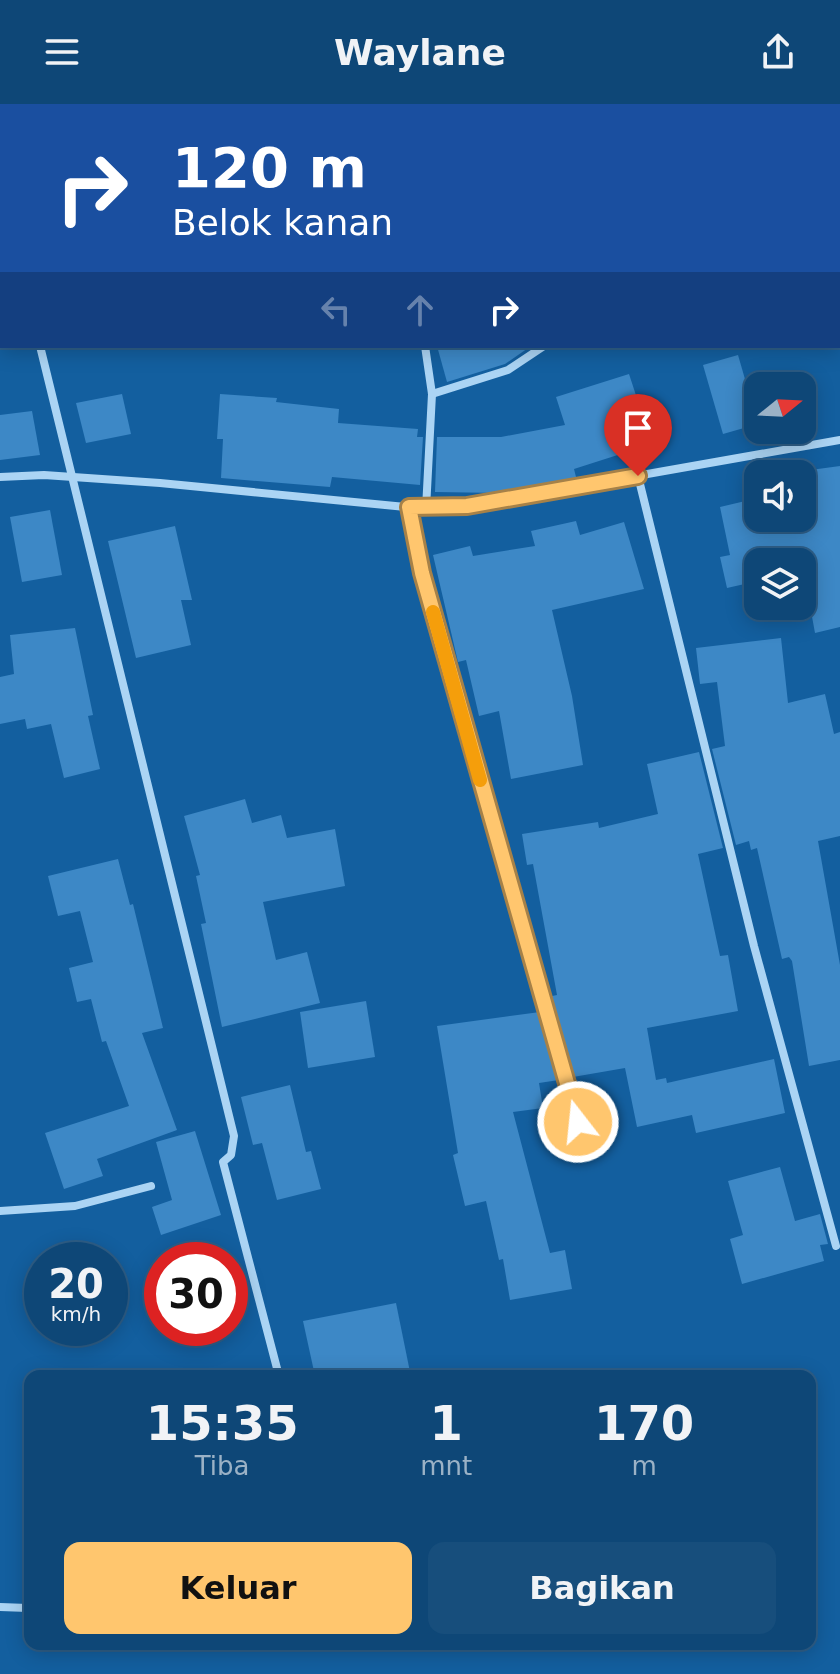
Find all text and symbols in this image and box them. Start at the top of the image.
icon: menu [40,30,84,74]
icon: share [756,30,800,74]
text: Waylane [334,32,506,73]
text: 120 m [172,135,367,200]
icon: right [40,136,144,240]
text: Belok kanan [172,202,393,243]
icon: left [314,288,358,332]
icon: ahead [398,288,442,332]
icon: right [482,288,526,332]
north arrow [744,372,816,444]
map controls [744,372,816,620]
pin [604,394,672,476]
icon: arrive [616,406,660,450]
button: sound [744,460,816,532]
button: layers [744,548,816,620]
position arrow [536,1080,620,1164]
speed limit sign: 30 [144,1242,248,1346]
text: 20 [48,1261,104,1307]
text: km/h [51,1302,101,1326]
text: 15:35 [146,1395,299,1451]
text: 1 [430,1395,463,1451]
text: 170 [594,1395,694,1451]
text: Tiba [195,1451,250,1481]
text: mnt [420,1451,472,1481]
text: m [631,1451,657,1481]
button: Keluar [64,1542,412,1634]
button: Bagikan [428,1542,776,1634]

